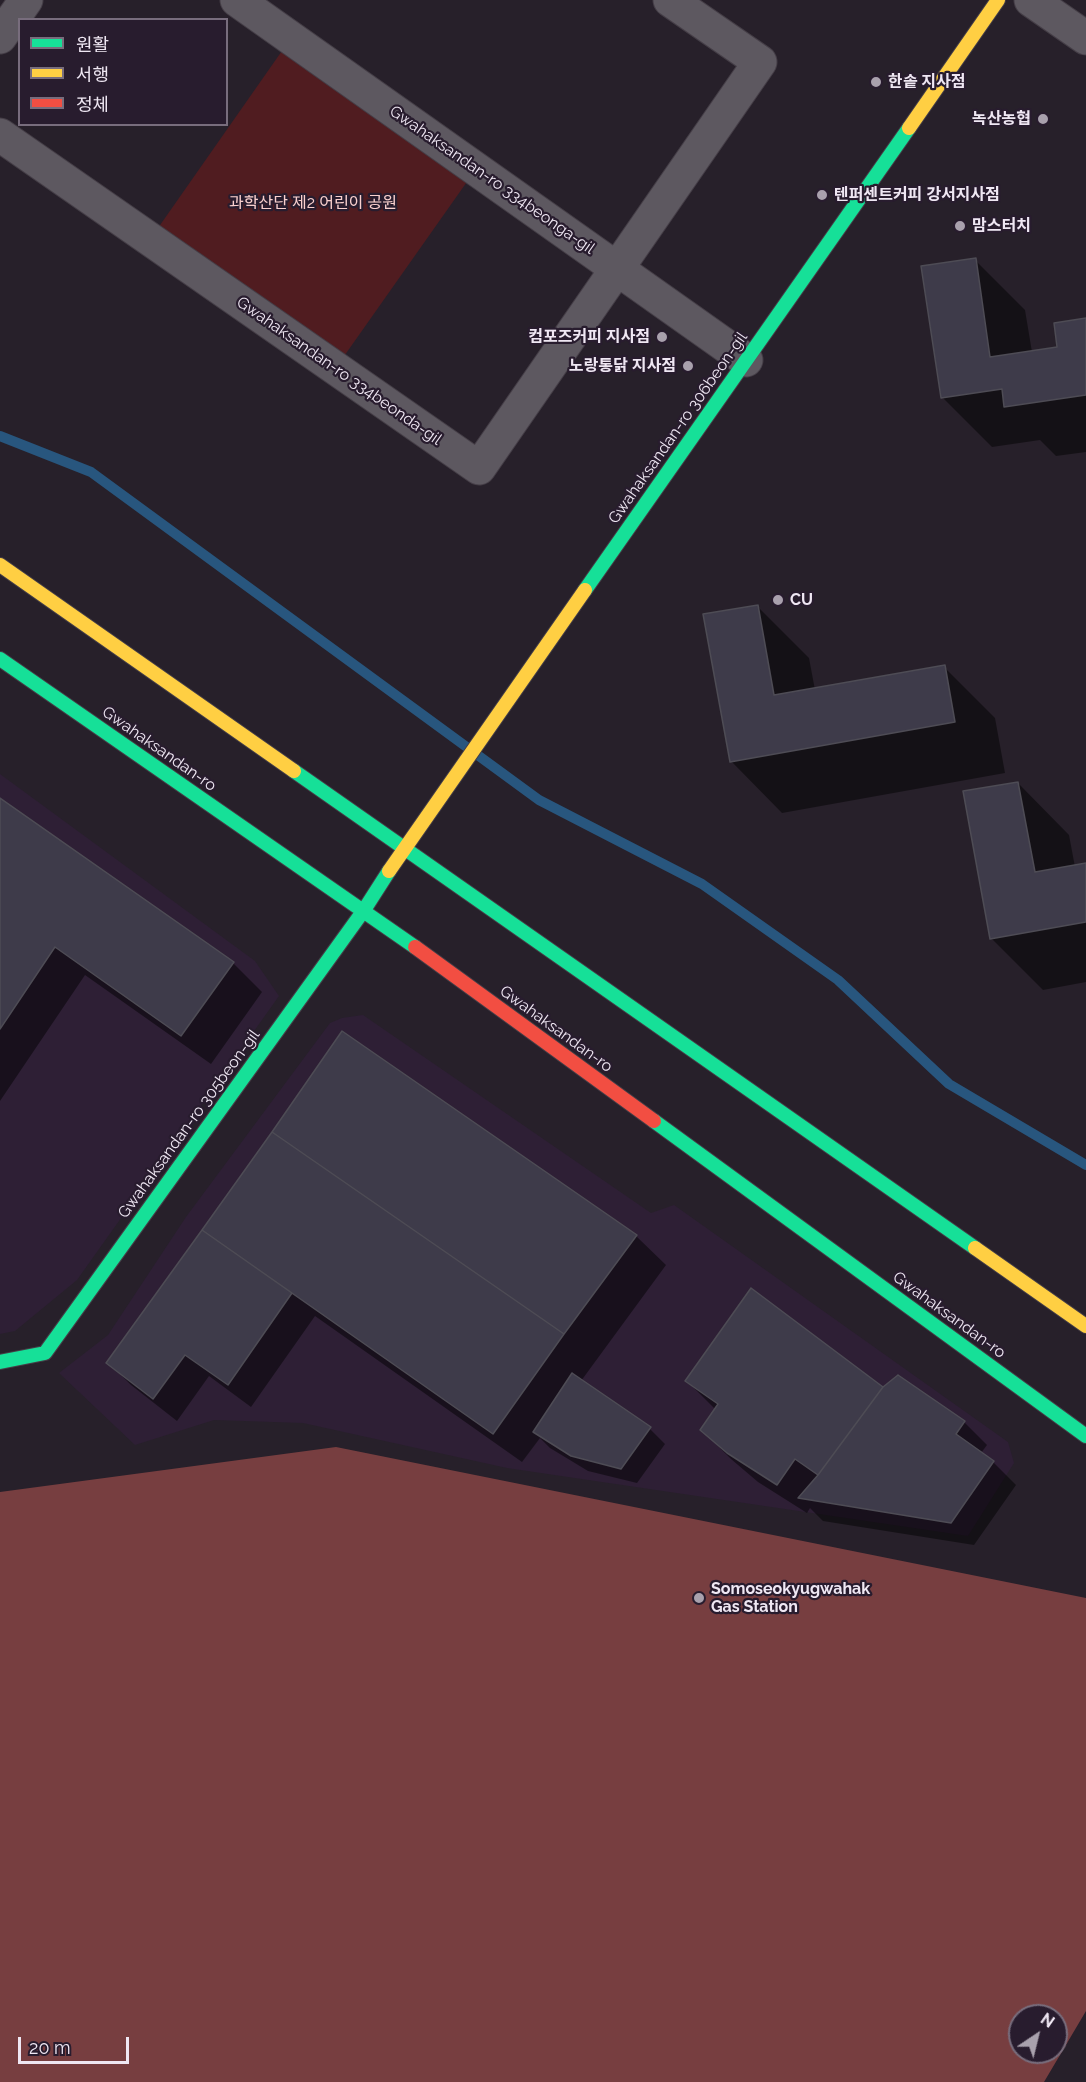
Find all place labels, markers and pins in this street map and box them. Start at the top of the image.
place label: 한솥 지사점 [888,72,965,92]
marker: 한솥 지사점 [869,75,883,89]
place label: 녹산농협 [972,109,1031,129]
marker: 녹산농협 [1036,112,1050,126]
place label: 텐퍼센트커피 강서지사점 [834,185,1000,205]
marker: 텐퍼센트커피 강서지사점 [815,188,829,202]
place label: 맘스터치 [972,216,1031,236]
marker: 맘스터치 [953,219,967,233]
place label: 컴포즈커피 지사점 [528,327,650,347]
marker: 컴포즈커피 지사점 [655,330,669,344]
place label: 노랑통닭 지사점 [569,356,676,376]
marker: 노랑통닭 지사점 [681,359,695,373]
place label: CU [790,590,813,610]
marker: CU [771,593,785,607]
place label: Somoseokyugwahak Gas Station [711,1579,870,1617]
marker: Somoseokyugwahak Gas Station [692,1591,706,1605]

